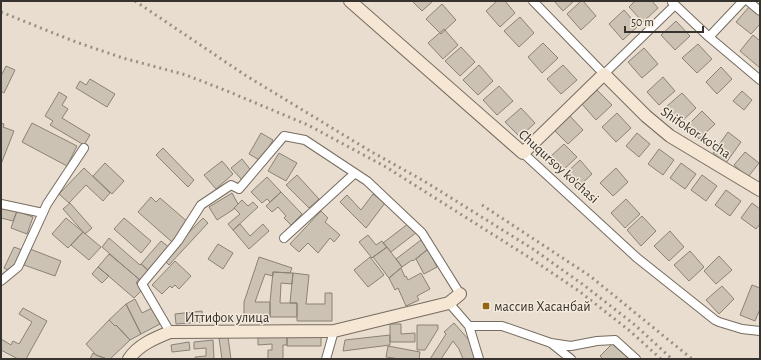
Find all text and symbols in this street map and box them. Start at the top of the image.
scale bar [625,8,703,34]
text: 50 m [631,16,654,28]
street label: Shifokor ko'cha [658,104,733,162]
street label: Chuqursoy ko'chasi [516,127,601,206]
place label: массив Хасанбай [494,300,591,314]
marker: массив Хасанбай [481,301,491,311]
street label: Иттифок улица [185,311,270,325]

